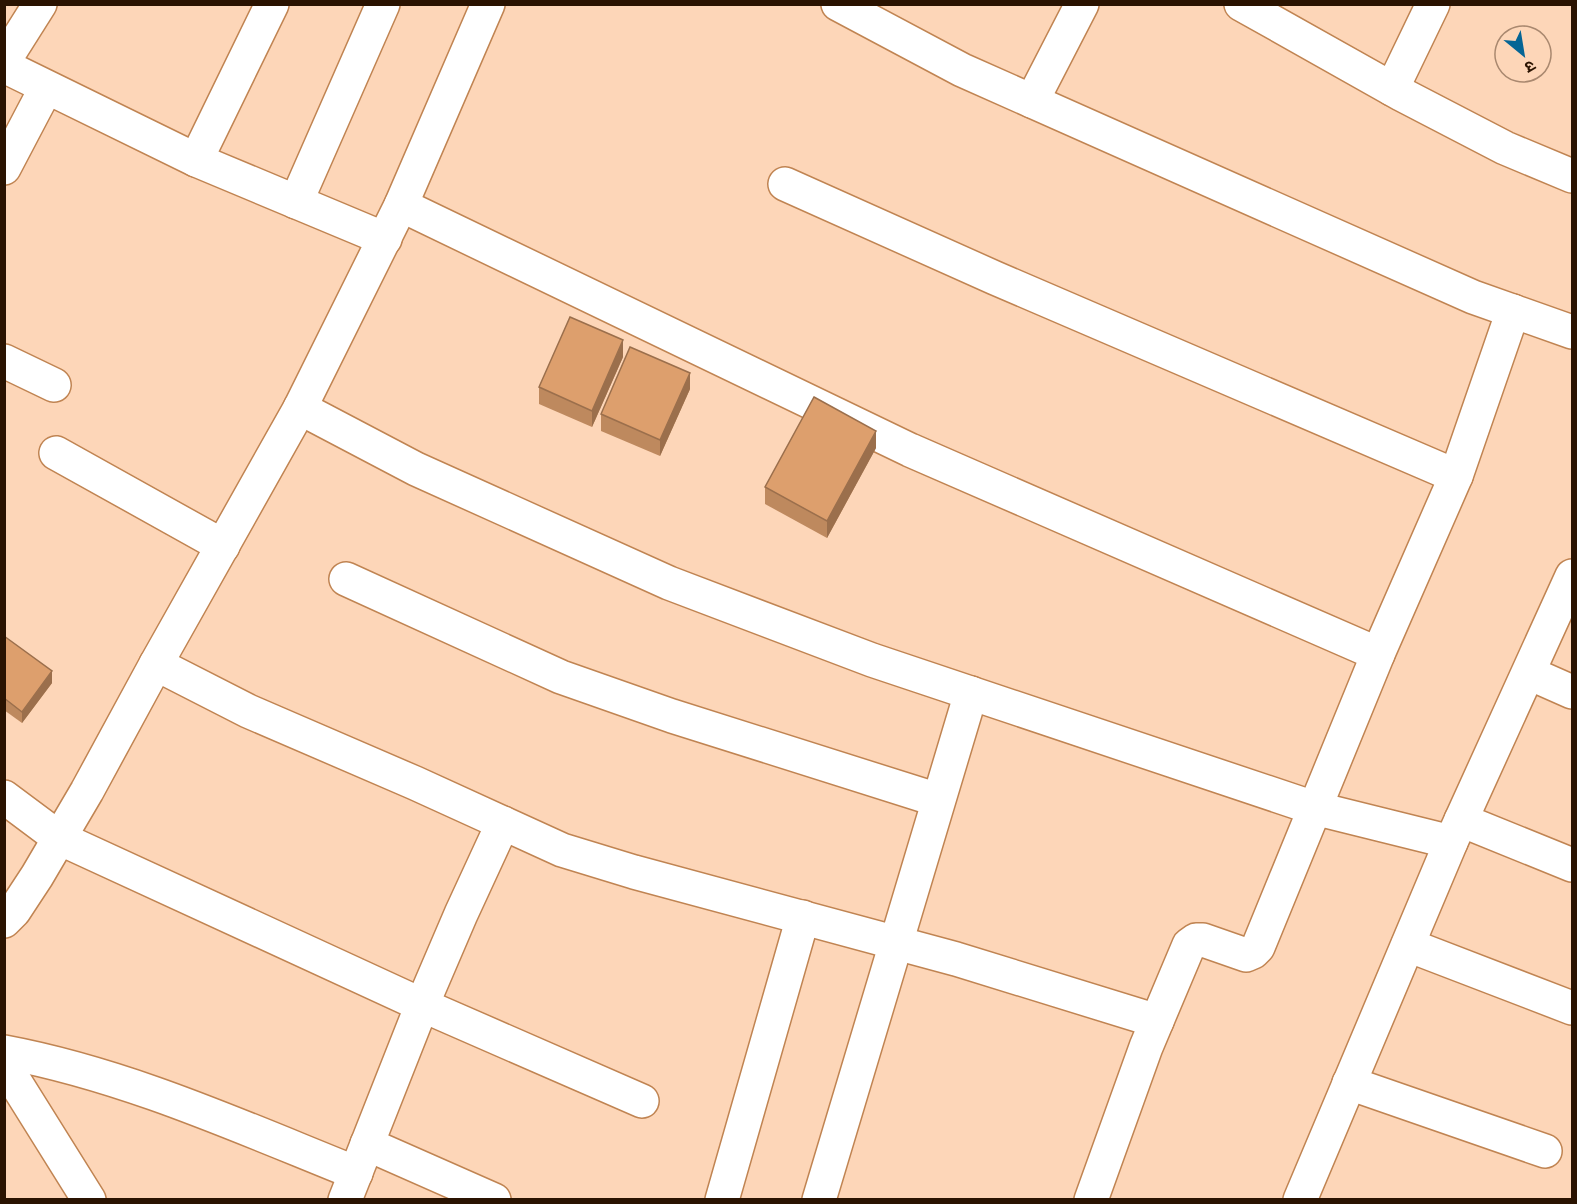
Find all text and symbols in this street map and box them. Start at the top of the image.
north arrow [1493,24,1553,84]
text: उ [1521,57,1539,77]

